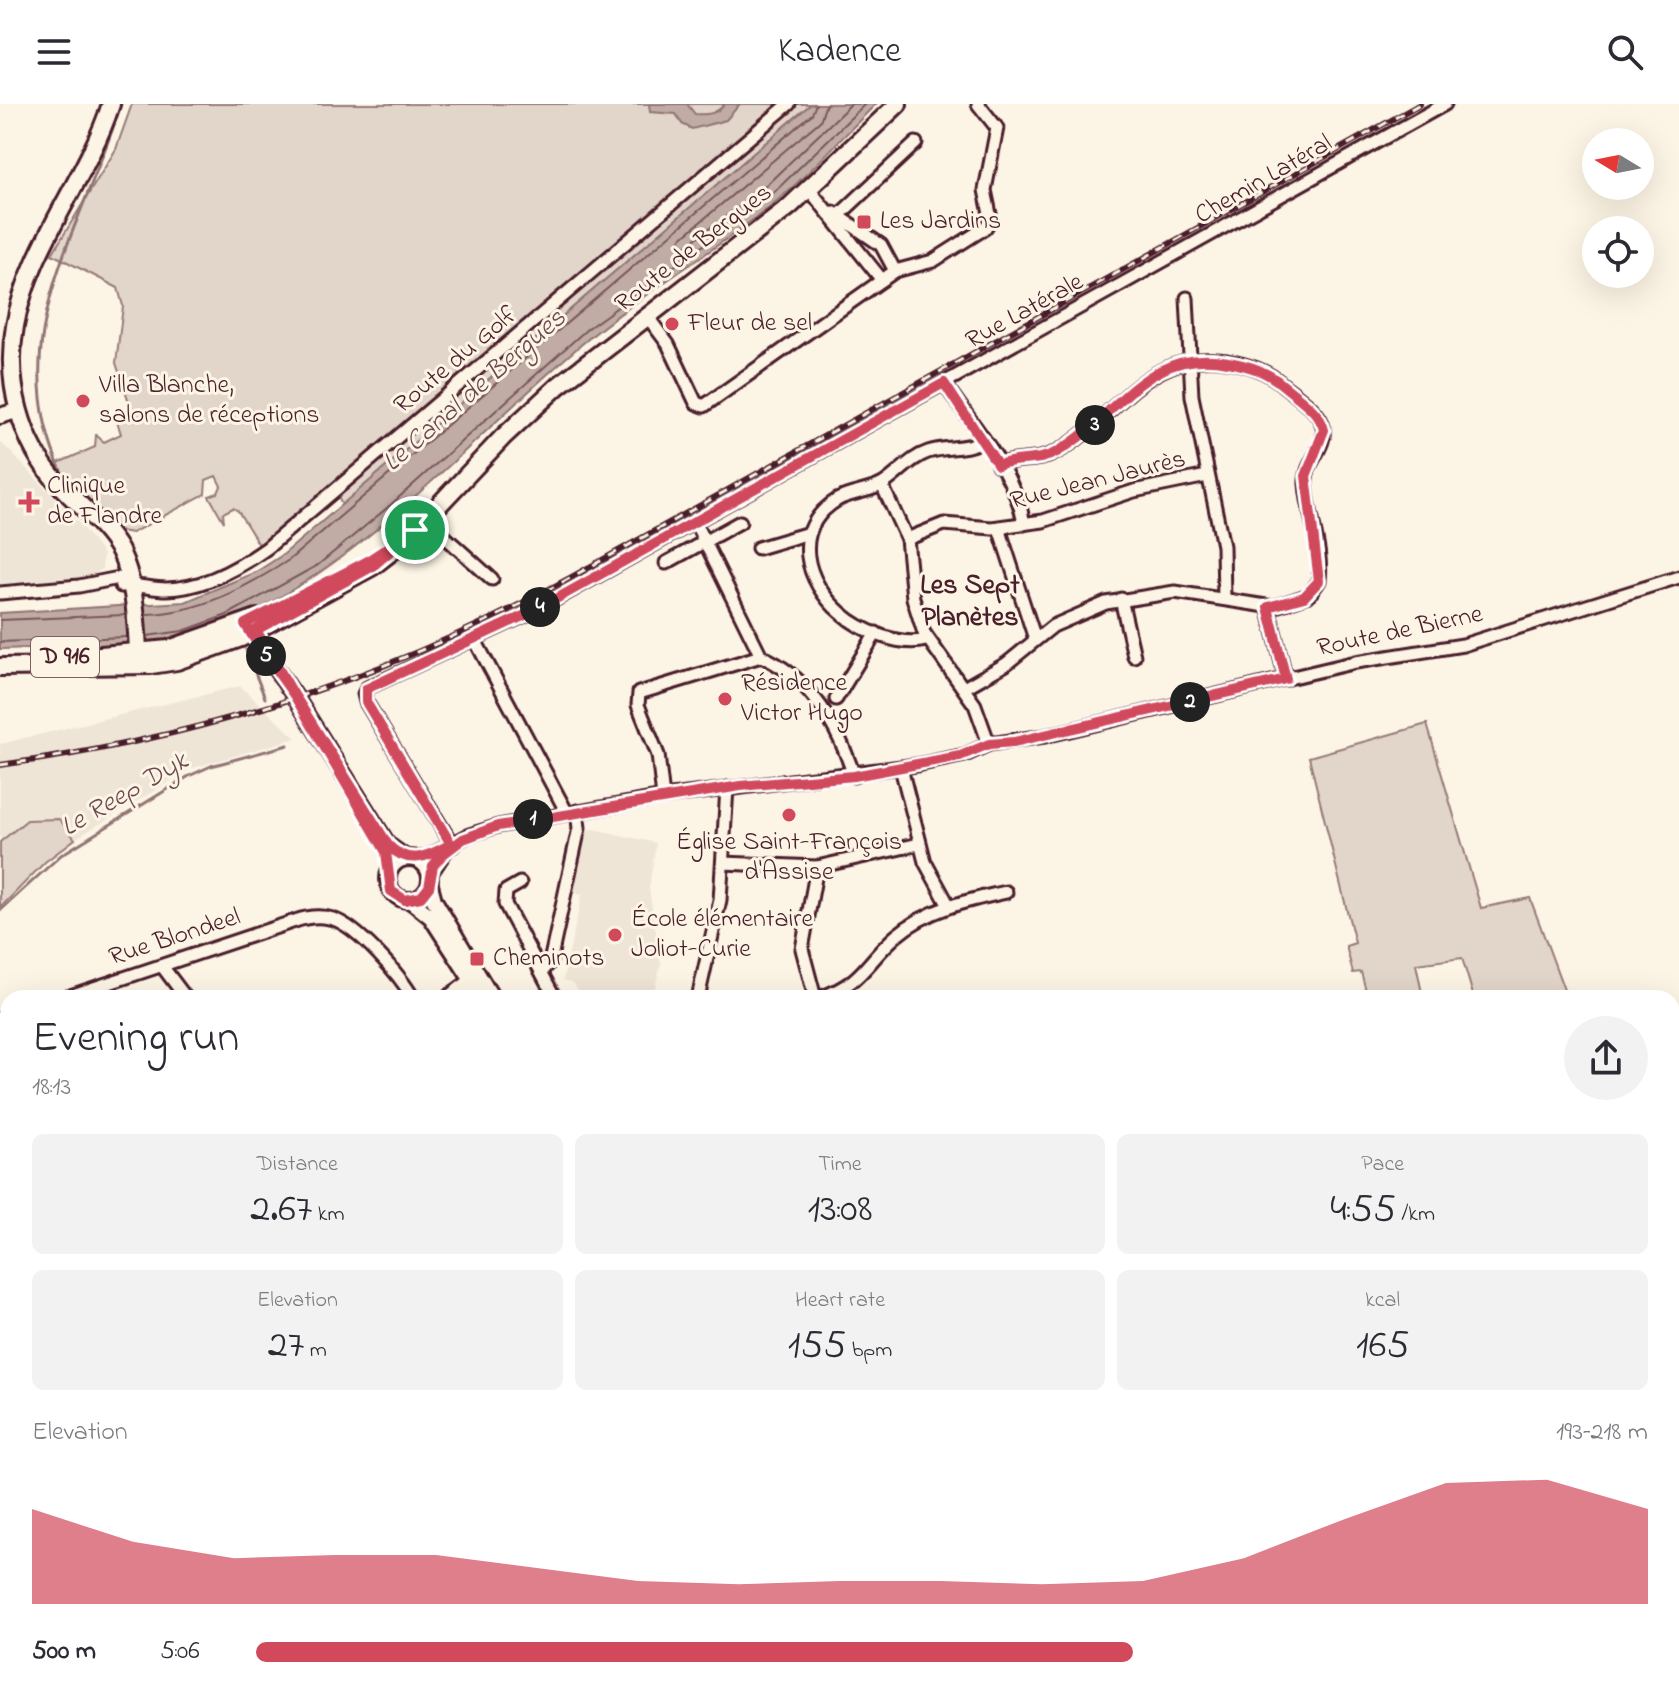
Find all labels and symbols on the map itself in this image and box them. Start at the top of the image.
street label: Chemin Latéral [1188,125,1340,235]
north arrow [1582,128,1654,200]
street label: Route de Bergues [607,175,781,323]
place label: Les Jardins [880,203,1001,241]
marker: Les Jardins [855,213,873,231]
street label: Rue Latérale [959,264,1091,360]
street label: Route du Golf [386,297,527,424]
water label: Le Canal de Bergues [374,299,576,482]
place label: Fleur de sel [687,305,812,343]
marker: Fleur de sel [663,315,681,333]
place label: Villa Blanche, salons de réceptions [98,367,320,435]
marker: Villa Blanche, salons de réceptions [74,392,92,410]
pin: 3 [1075,405,1115,445]
street label: Rue Jean Jaurès [1006,441,1190,521]
place label: Clinique de Flandre [47,468,163,536]
marker: Clinique de Flandre [18,491,40,513]
pin [381,496,449,564]
district label: Les Sept Planètes [920,566,1020,639]
pin: 4 [520,587,560,627]
street label: Route de Bierne [1314,596,1487,668]
pin: 5 [246,636,286,676]
road number: D 916 [31,637,99,677]
place label: Résidence Victor Hugo [740,665,863,733]
pin: 2 [1170,682,1210,722]
marker: Résidence Victor Hugo [716,690,734,708]
water label: Le Reep Dyk [54,741,198,848]
pin: 1 [513,799,553,839]
marker: Église Saint-François d'Assise [780,806,798,824]
place label: Église Saint-François d'Assise [676,824,902,892]
street label: Rue Blondeel [104,899,246,977]
place label: École élémentaire Joliot-Curie [631,901,813,969]
marker: École élémentaire Joliot-Curie [606,926,624,944]
place label: Cheminots [493,940,604,978]
marker: Cheminots [468,950,486,968]

